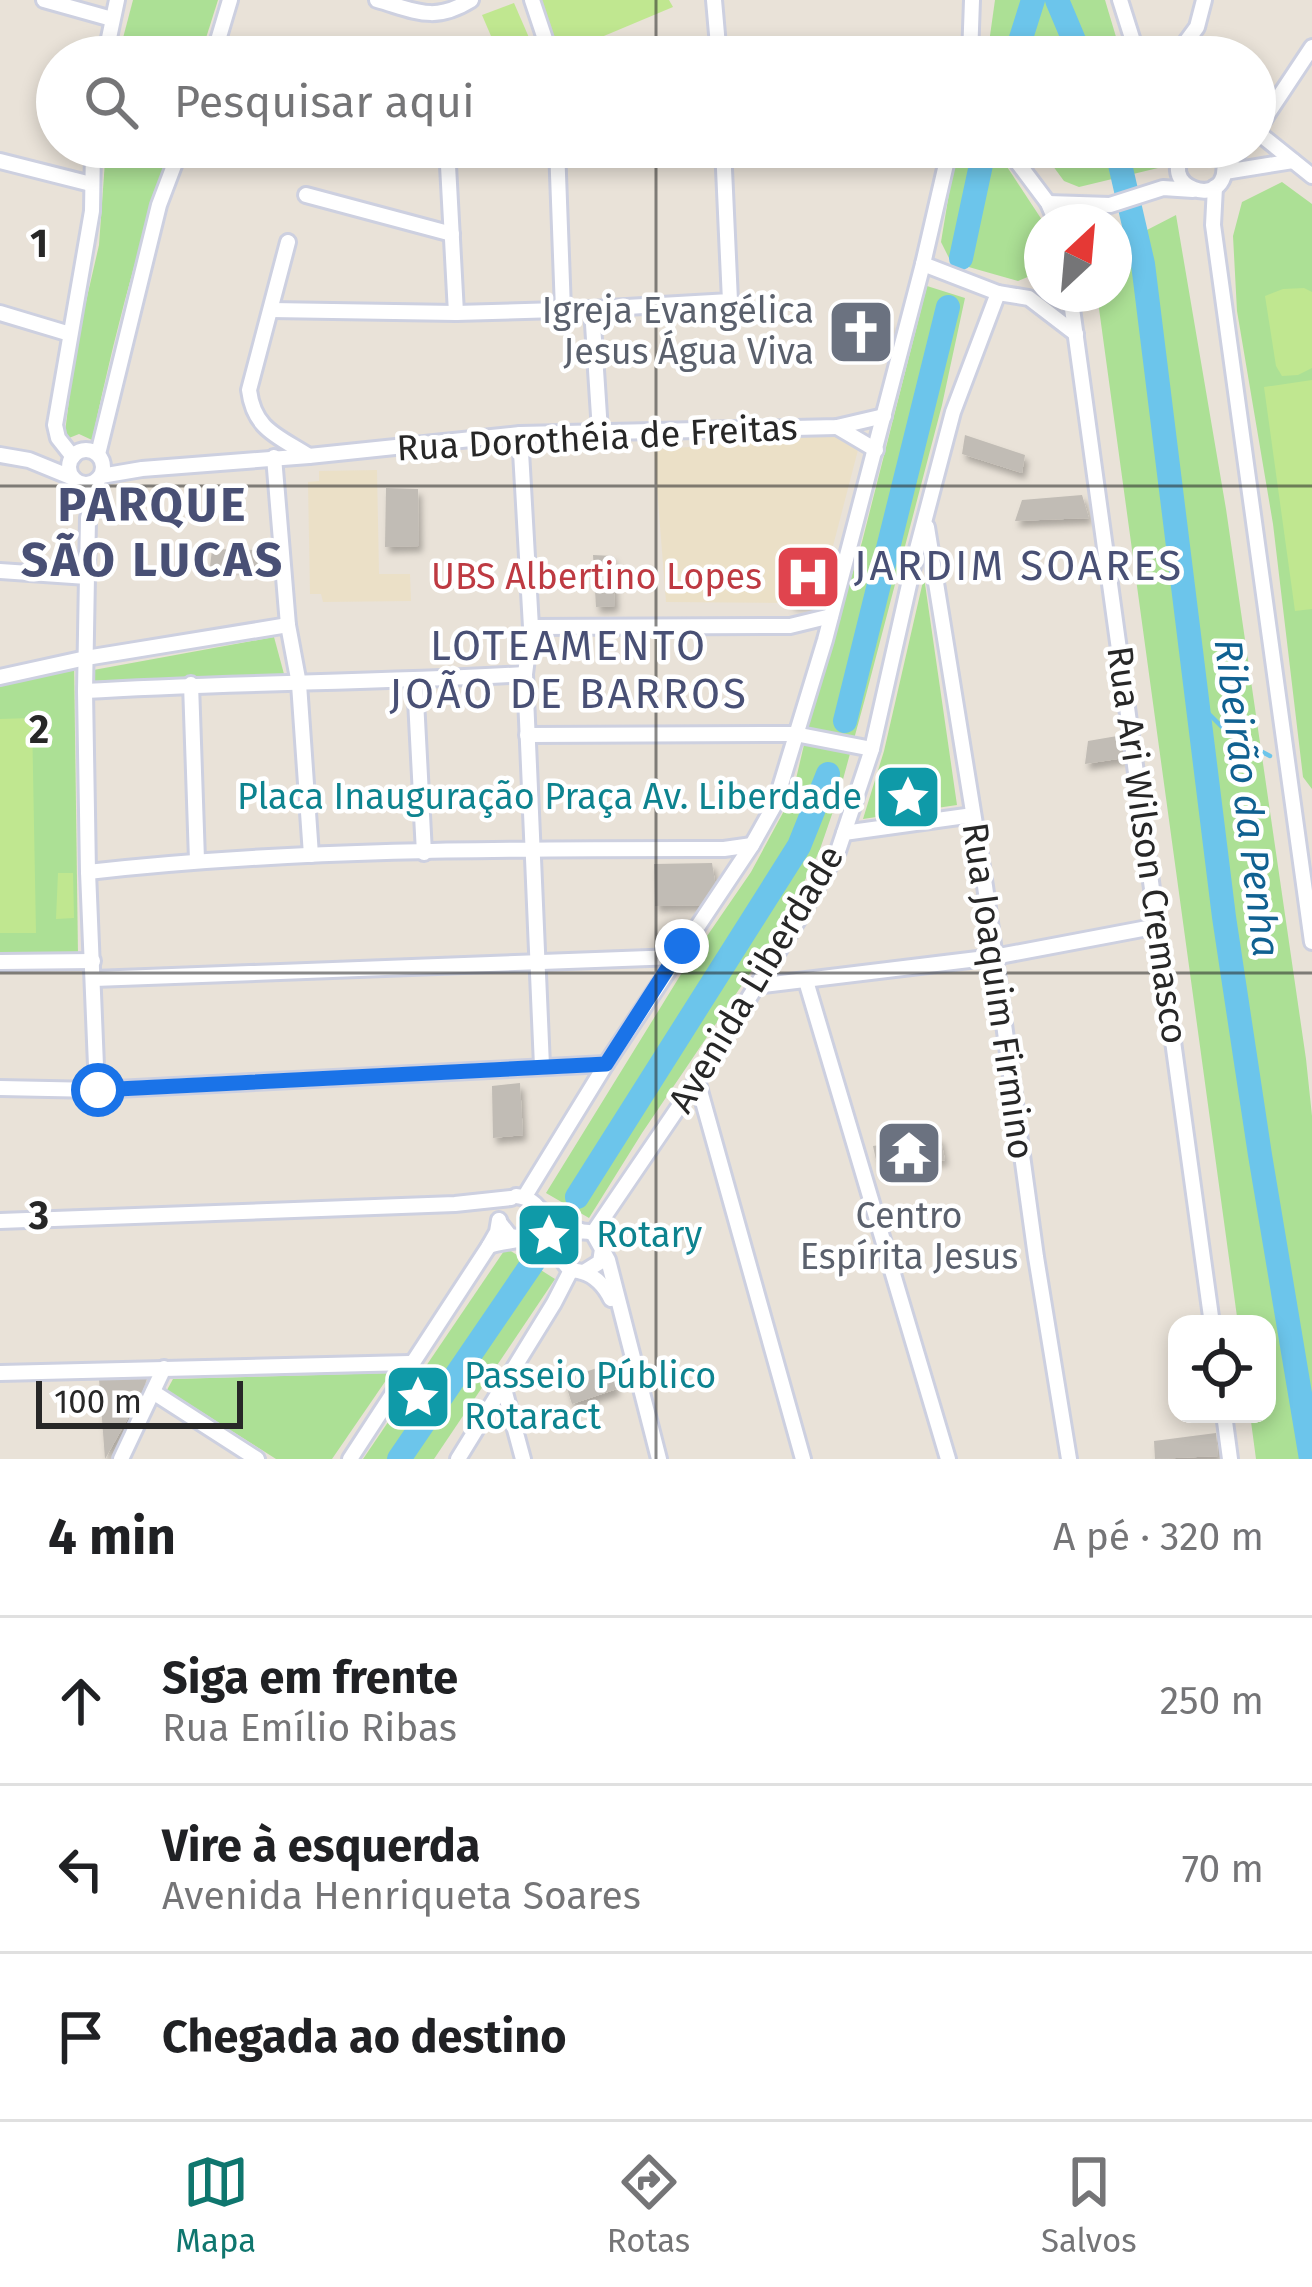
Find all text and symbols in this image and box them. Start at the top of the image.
search box [36,36,1276,168]
icon: search [78,69,144,135]
text: Pesquisar aqui [174,75,475,129]
north arrow [1024,204,1132,312]
text: 1 [30,221,48,267]
place label: Igreja Evangélica Jesus Água Viva [542,289,814,374]
church icon: Igreja Evangélica Jesus Água Viva [826,297,896,367]
street label: Rua Dorothéia de Freitas [395,406,799,470]
district label: PARQUE SÃO LUCAS [21,476,285,589]
district label: JARDIM SOARES [854,541,1184,591]
hospital icon: UBS Albertino Lopes [773,542,843,612]
place label: UBS Albertino Lopes [431,555,762,599]
district label: LOTEAMENTO JOÃO DE BARROS [389,621,749,719]
water label: Ribeirão da Penha [1205,636,1289,960]
street label: Rua Ari Wilson Cremasco [1097,643,1197,1047]
text: 2 [29,707,49,753]
place icon: Placa Inauguração Praça Av. Liberdade [873,762,943,832]
place label: Placa Inauguração Praça Av. Liberdade [237,775,862,819]
street label: Rua Joaquim Firmino [953,820,1043,1162]
street label: Avenida Liberdade [659,837,853,1121]
route end [655,919,709,973]
route start [71,1063,125,1117]
temple icon: Centro Espírita Jesus [874,1118,944,1188]
text: 3 [28,1193,49,1239]
place label: Centro Espírita Jesus [800,1194,1018,1279]
place icon: Rotary [514,1200,584,1270]
place label: Rotary [596,1213,702,1257]
map controls [1168,1315,1276,1423]
button: locate [1168,1315,1276,1423]
place label: Passeio Público Rotaract [464,1354,716,1439]
place icon: Passeio Público Rotaract [383,1362,453,1432]
scale bar [36,1375,243,1428]
text: 100 m [54,1382,142,1422]
text: 4 min [48,1506,176,1568]
text: A pé · 320 m [1053,1514,1264,1560]
text: Siga em frente [162,1651,458,1705]
icon: ahead [48,1668,114,1734]
text: 250 m [1160,1678,1264,1724]
text: Rua Emílio Ribas [162,1705,457,1751]
text: Vire à esquerda [162,1819,480,1873]
icon: left [48,1836,114,1902]
text: 70 m [1182,1846,1264,1892]
text: Avenida Henriqueta Soares [162,1873,641,1919]
icon: arrive [48,2004,114,2070]
text: Chegada ao destino [162,2010,566,2064]
tab: Mapa [175,2149,256,2261]
tab: Rotas [607,2149,690,2261]
tab: Salvos [1041,2149,1137,2261]

